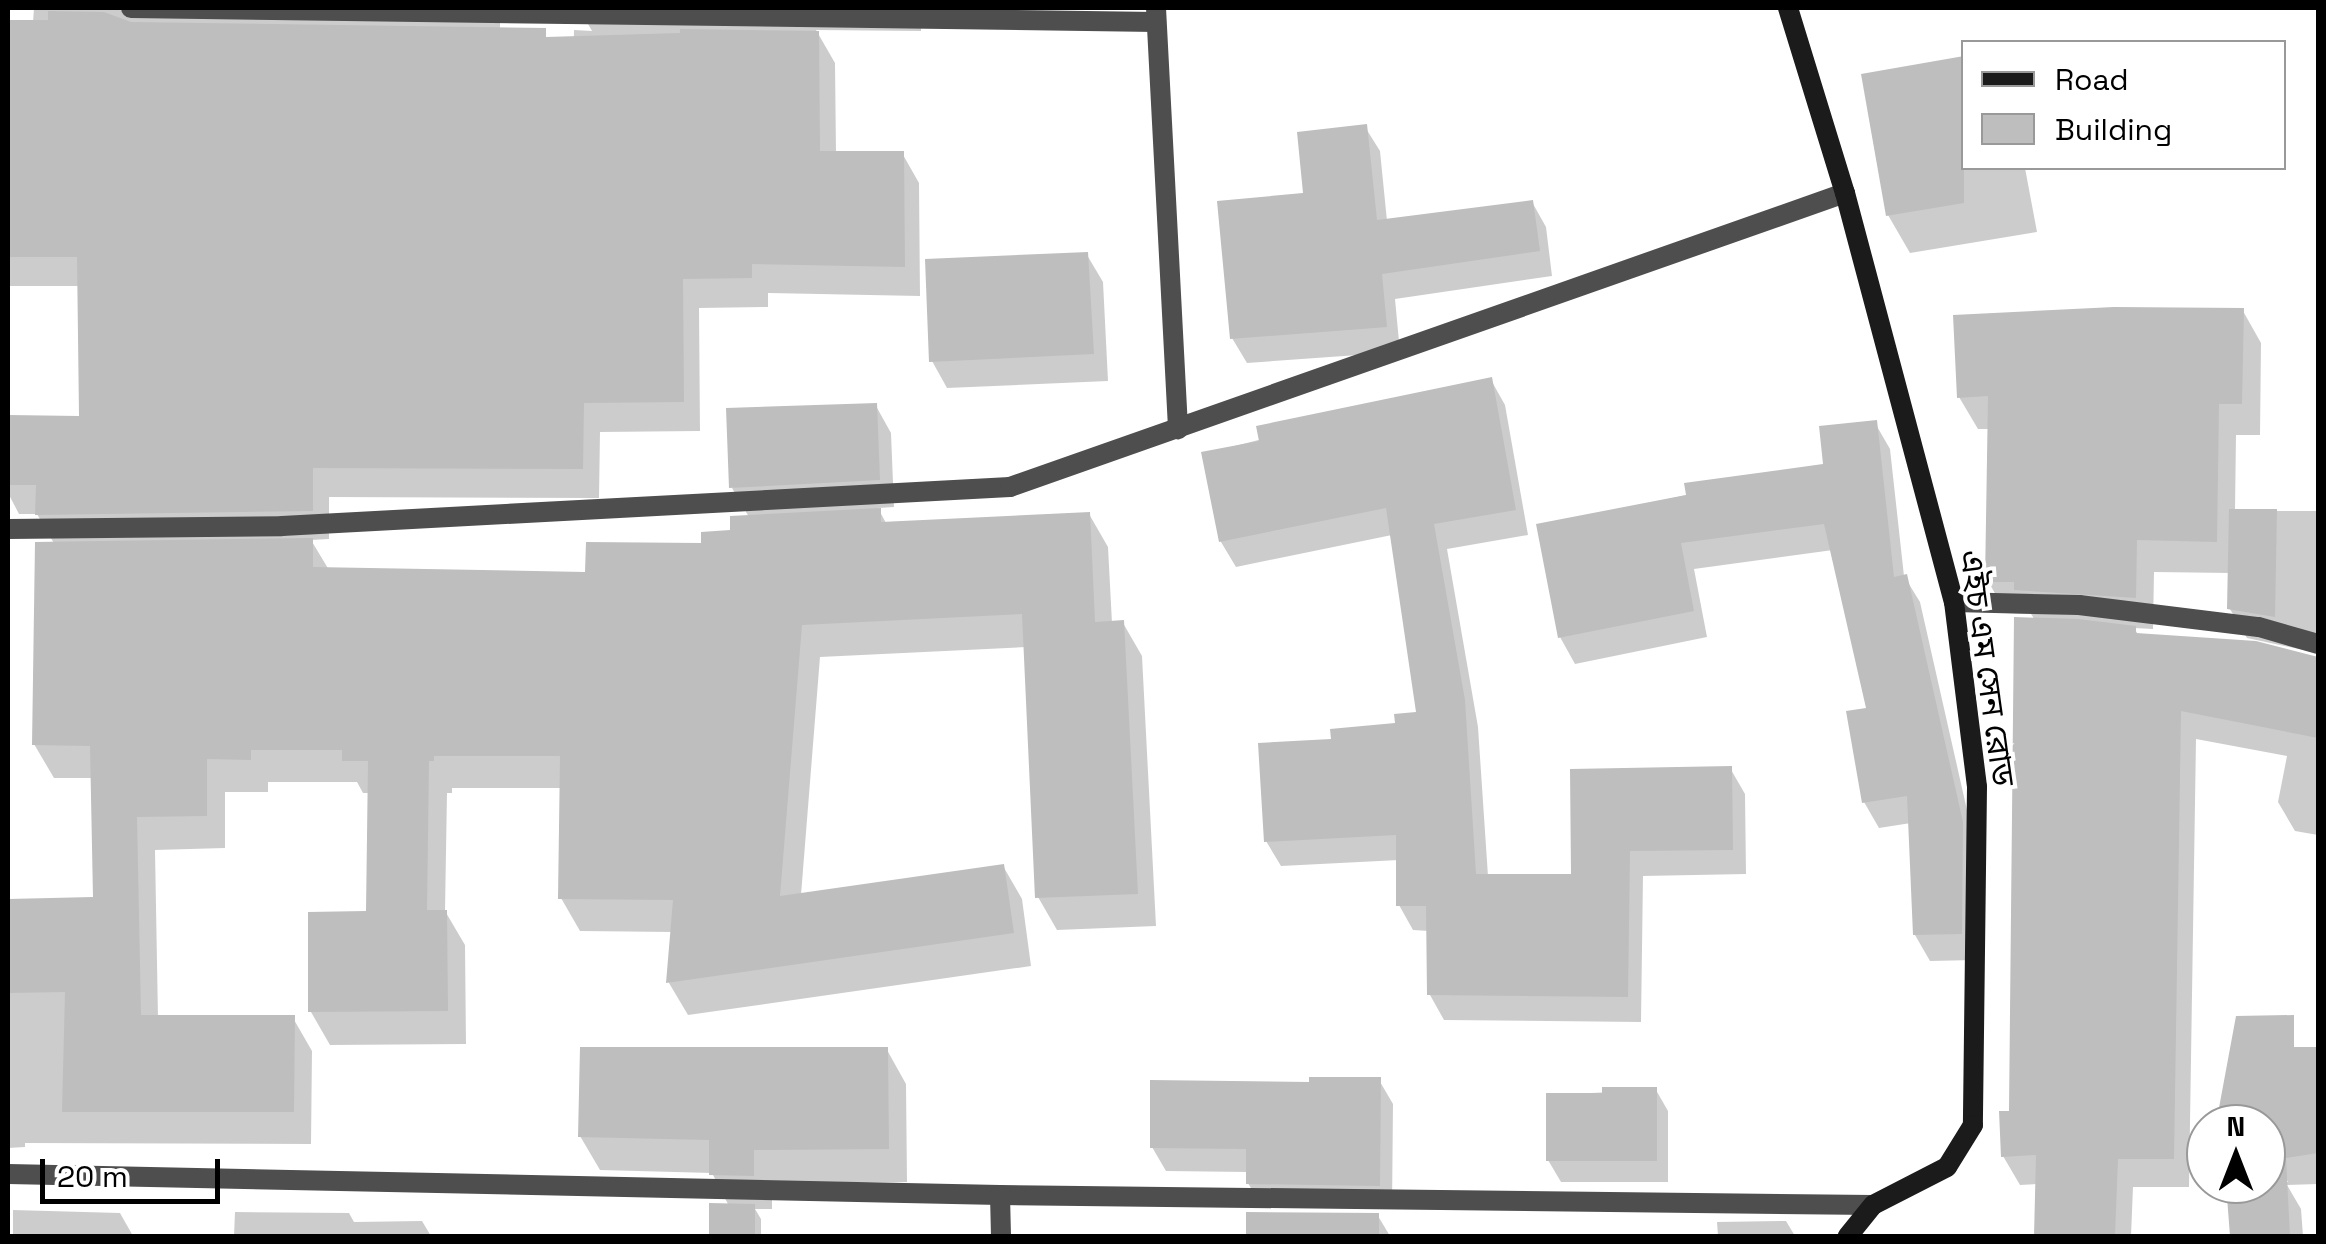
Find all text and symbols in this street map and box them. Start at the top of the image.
legend [1961,40,2286,170]
text: Road [2055,60,2129,99]
text: Building [2055,110,2172,149]
street label: এইচ এম সেন রোড [1951,547,2023,789]
north arrow [2186,1104,2286,1204]
text: N [2227,1108,2245,1144]
scale bar [45,1139,225,1201]
text: 20 m [57,1157,128,1196]

